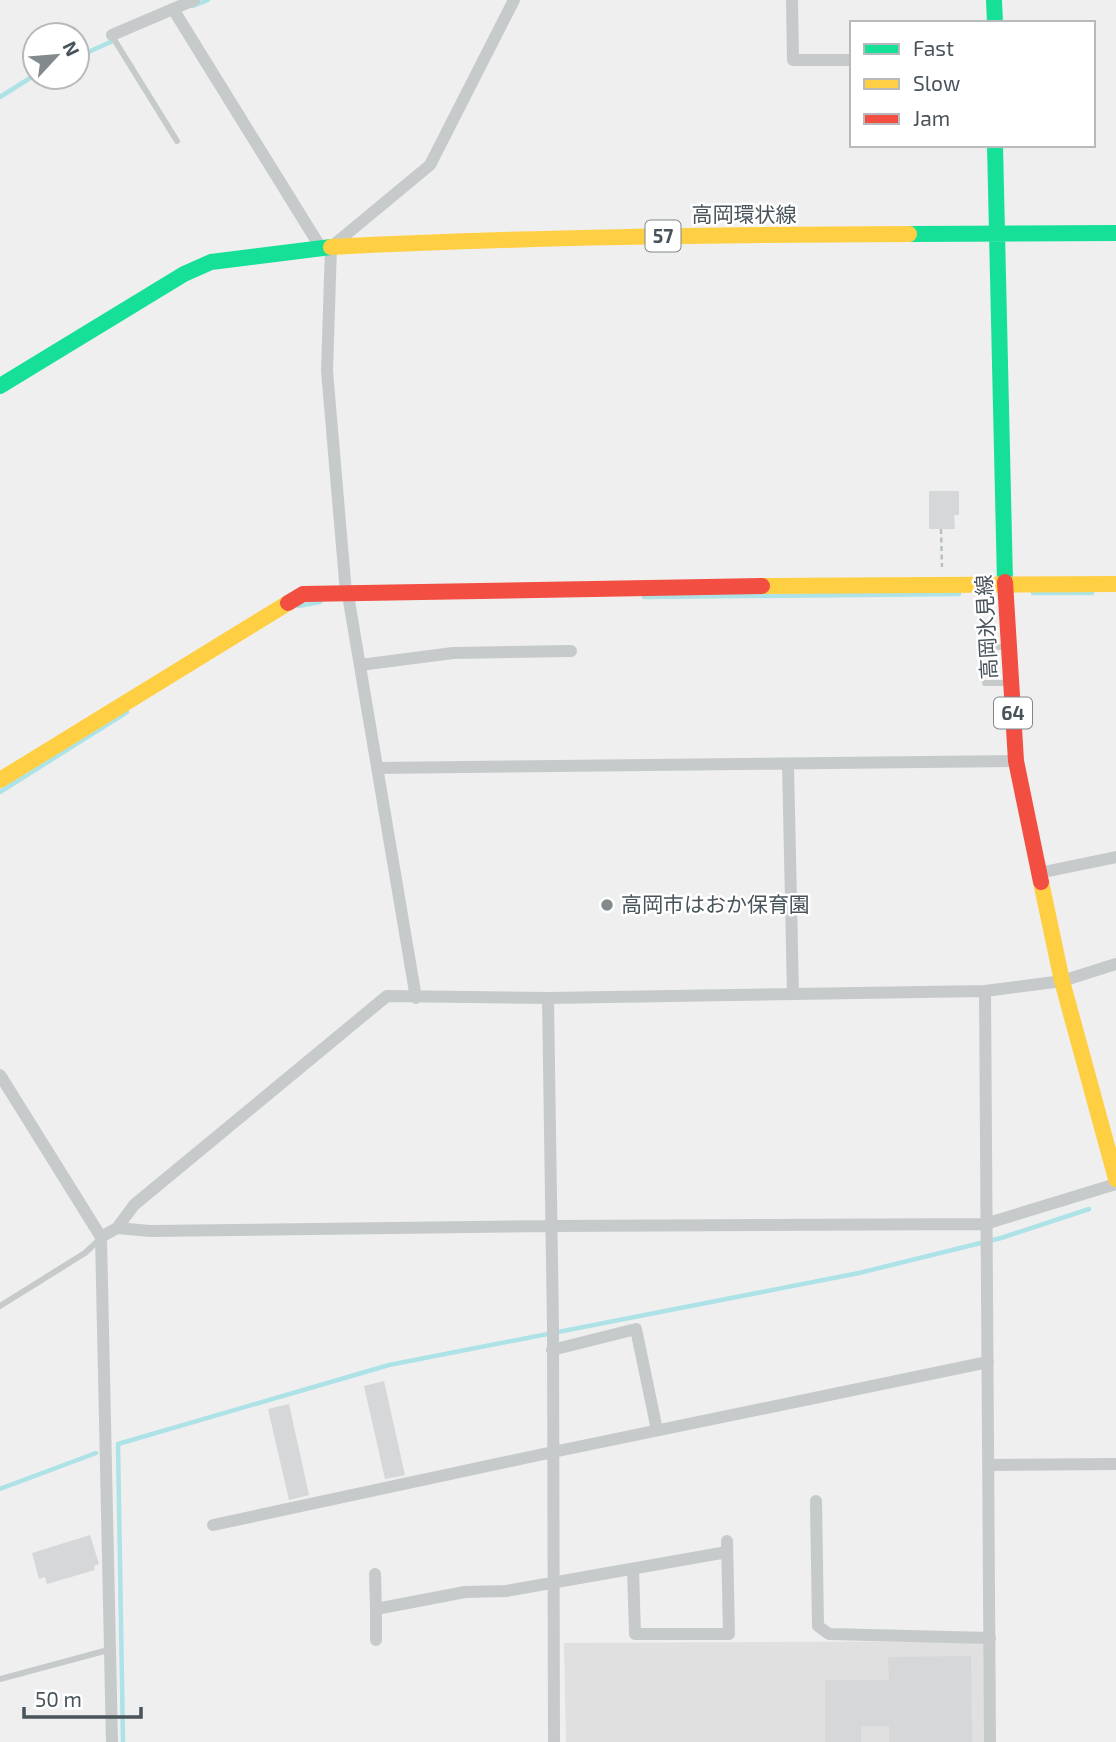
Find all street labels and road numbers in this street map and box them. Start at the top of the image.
street label: 高岡環状線 [692,201,797,226]
road number: 57 [646,220,680,252]
street label: 高岡氷見線 [970,574,1001,680]
road number: 64 [994,698,1032,728]

